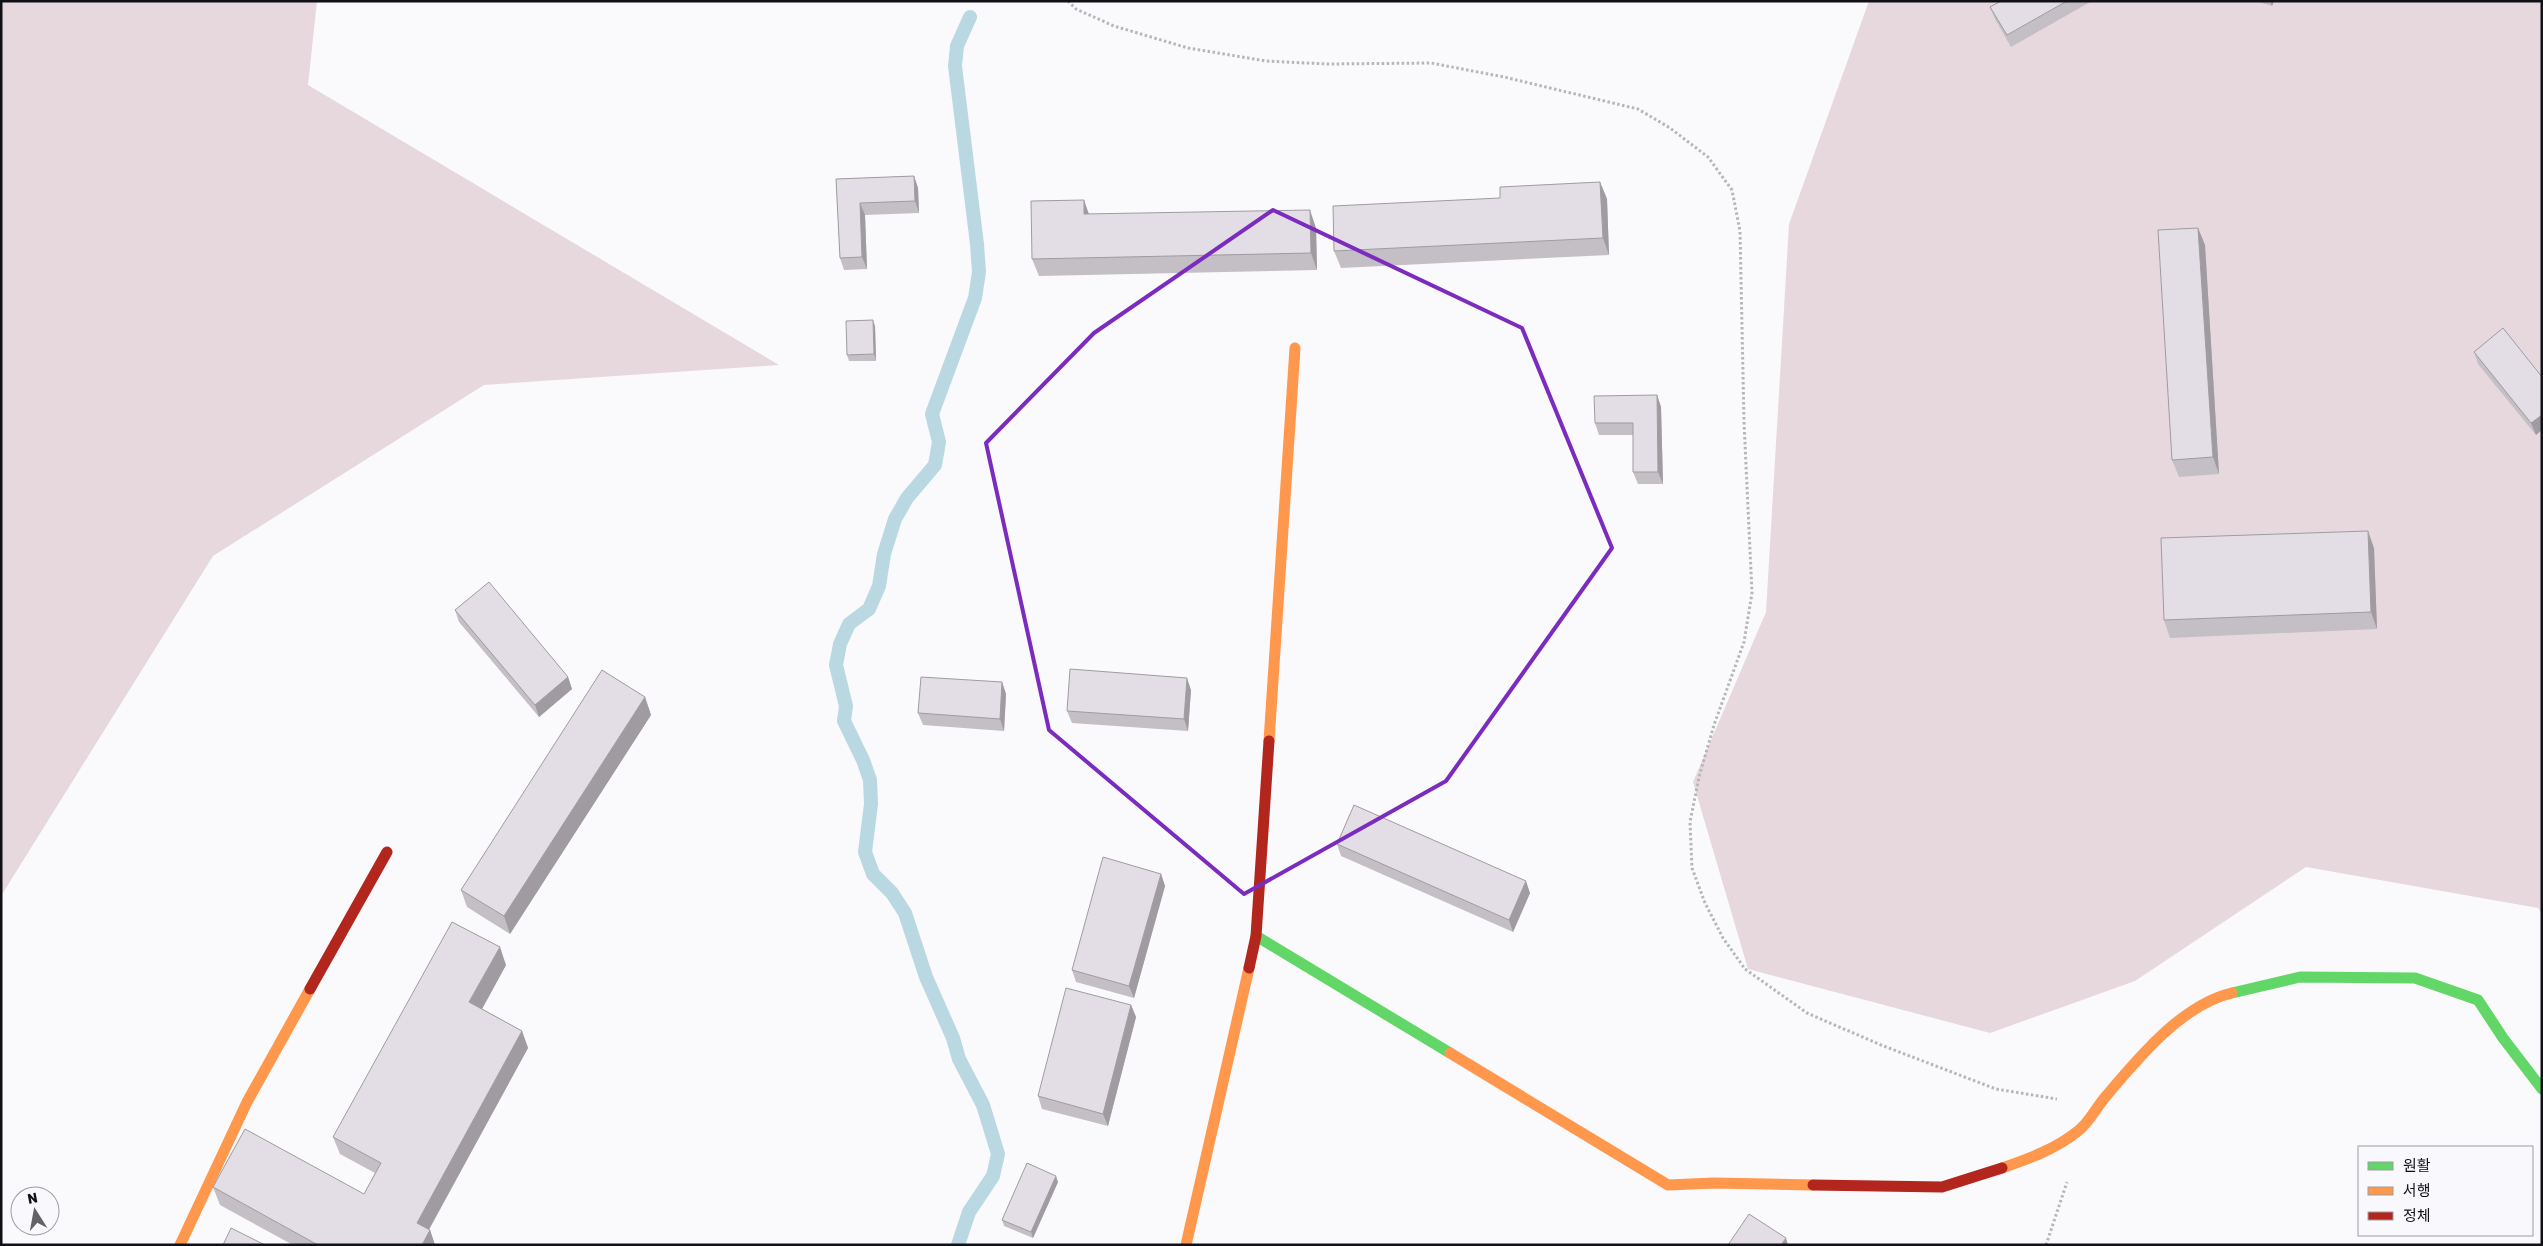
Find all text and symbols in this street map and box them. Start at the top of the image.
legend [2358,1146,2533,1236]
text: 원활 [2403,1157,2431,1175]
text: 서행 [2403,1182,2431,1200]
north arrow [10,1186,60,1236]
text: N [26,1189,39,1208]
text: 정체 [2403,1207,2431,1225]

